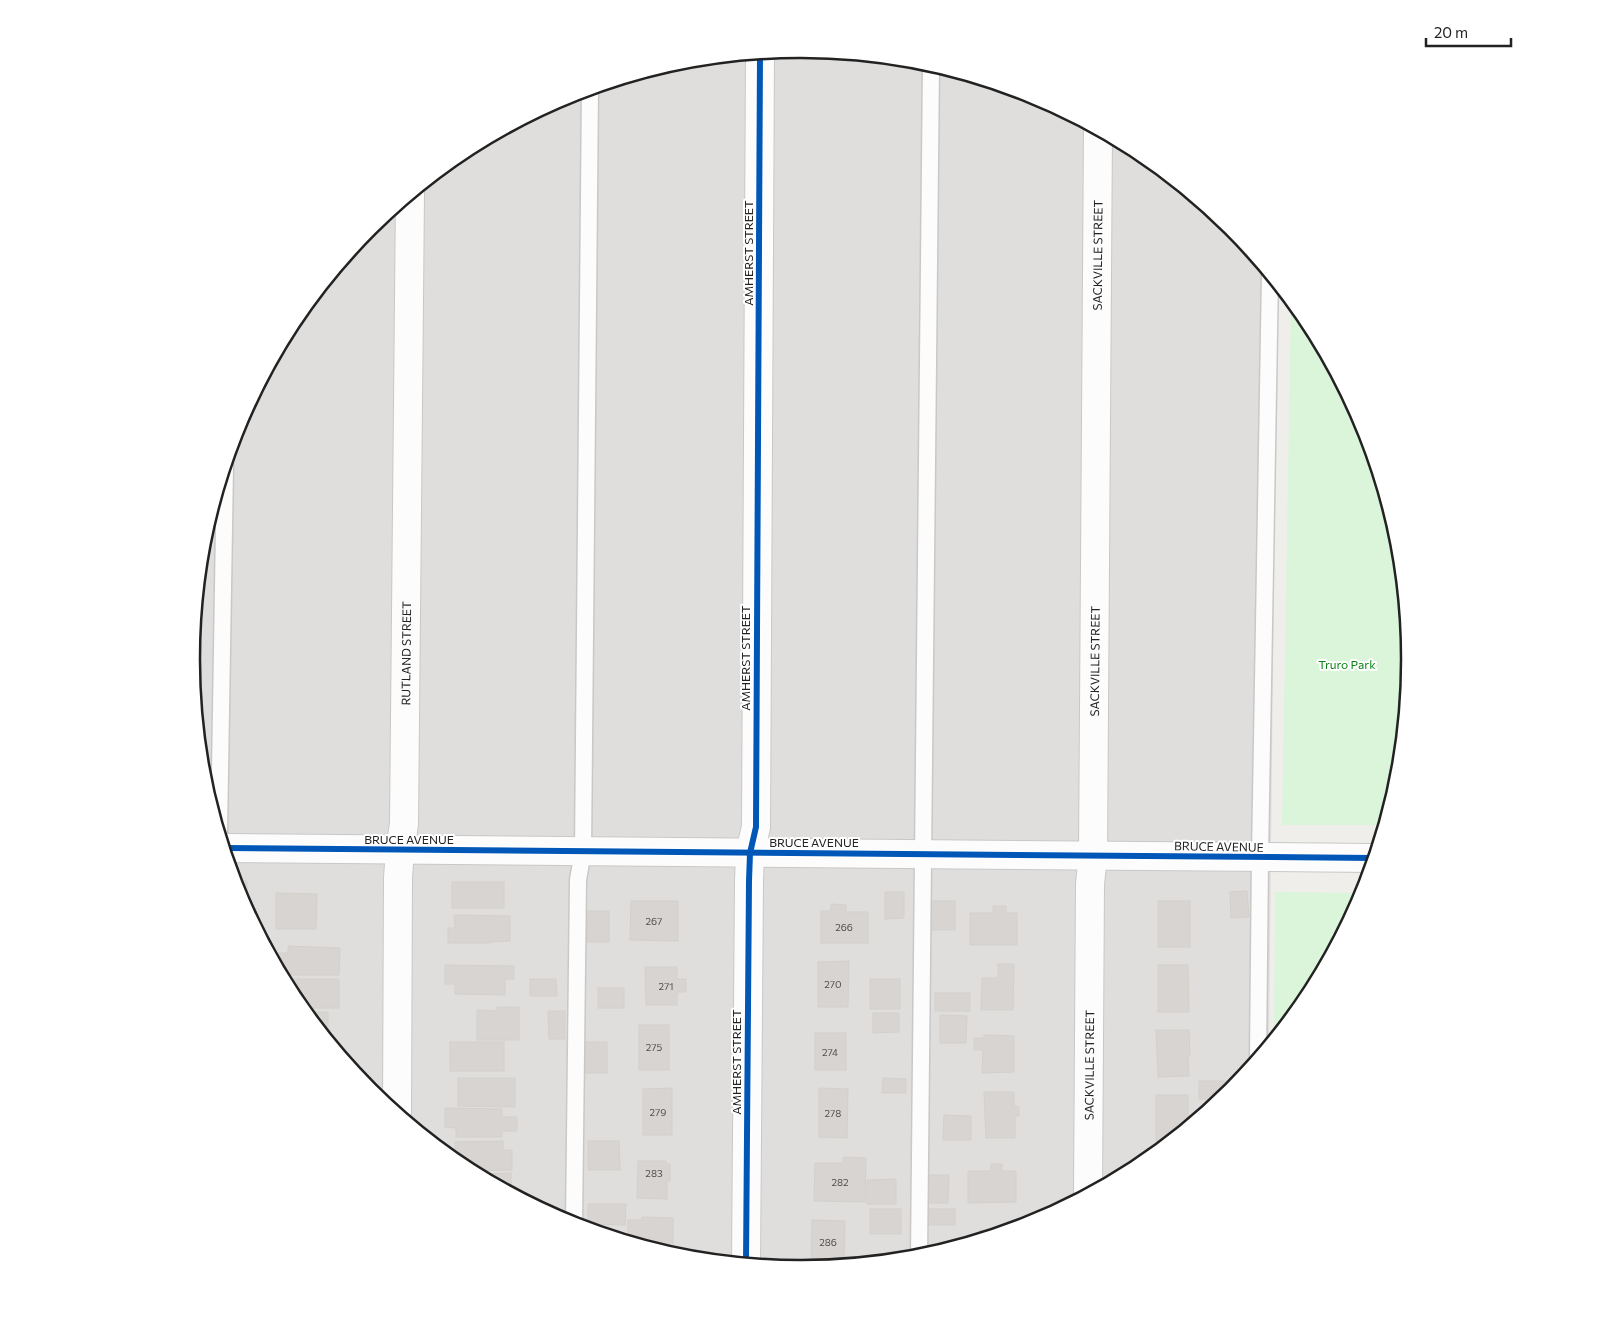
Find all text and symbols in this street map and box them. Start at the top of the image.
scale bar [1426,15,1511,47]
text: 20 m [1434,23,1468,41]
street label: AMHERST STREET [741,200,755,306]
street label: SACKVILLE STREET [1090,200,1105,311]
street label: RUTLAND STREET [398,601,413,706]
street label: AMHERST STREET [738,605,752,711]
street label: SACKVILLE STREET [1087,605,1102,717]
park label: Truro Park [1318,657,1376,671]
street label: BRUCE AVENUE [364,832,454,846]
street label: BRUCE AVENUE [769,835,859,849]
street label: BRUCE AVENUE [1174,838,1264,854]
house number: 267 [646,915,662,927]
house number: 266 [835,921,853,933]
house number: 270 [824,978,842,990]
house number: 271 [658,980,674,992]
street label: AMHERST STREET [729,1009,743,1115]
street label: SACKVILLE STREET [1081,1009,1096,1120]
house number: 275 [646,1041,663,1053]
house number: 274 [822,1046,838,1058]
house number: 279 [650,1106,666,1118]
house number: 278 [825,1107,841,1119]
house number: 283 [645,1167,663,1179]
house number: 282 [831,1176,849,1188]
house number: 286 [819,1236,837,1248]

